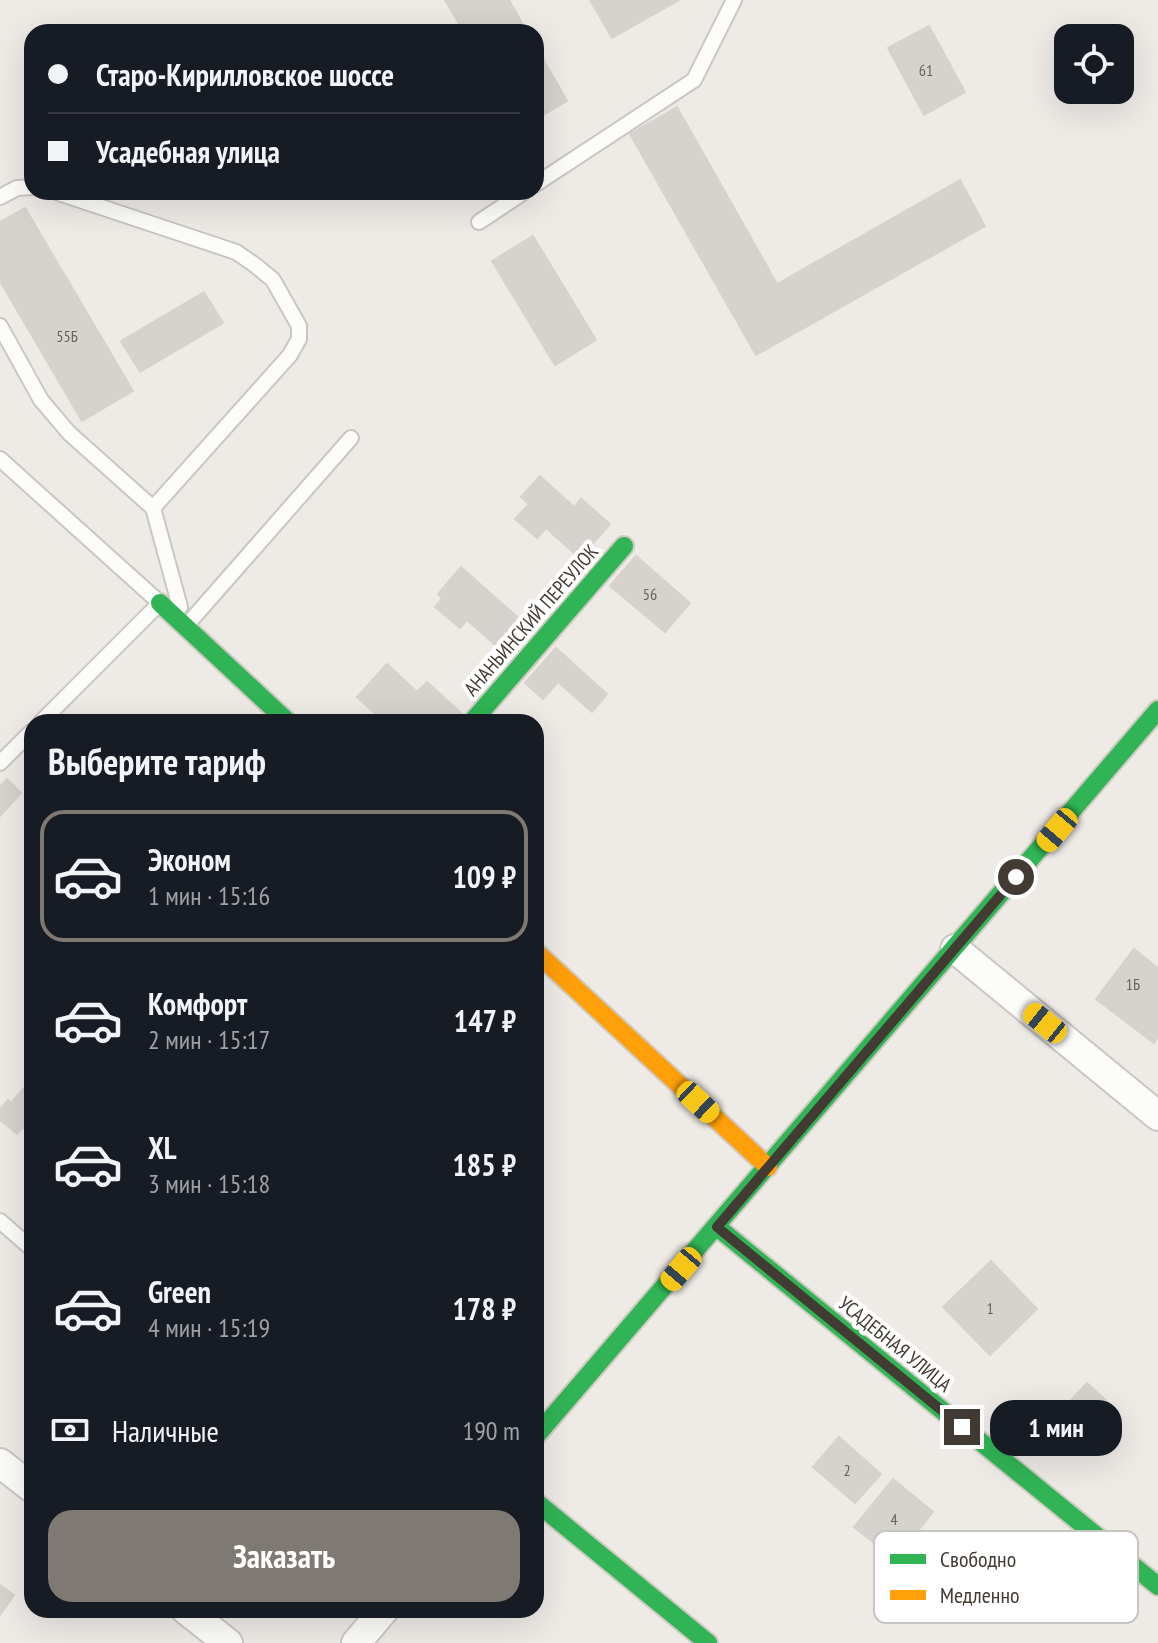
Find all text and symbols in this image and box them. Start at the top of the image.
map controls [1054,24,1134,104]
button: locate [1054,24,1134,104]
text: Старо-Кирилловское шоссе [96,55,394,94]
house number: 61 [919,60,933,80]
text: Усадебная улица [96,132,280,171]
house number: 55Б [56,326,78,346]
street label: АНАНЬИНСКИЙ ПЕРЕУЛОК [458,539,604,701]
house number: 56 [643,584,657,604]
text: Выберите тариф [48,738,266,785]
car [1032,804,1082,856]
icon: car [52,840,124,912]
text: Эконом [148,840,231,879]
text: 109 ₽ [452,857,516,896]
route start [998,859,1034,895]
text: 1 мин · 15:16 [148,879,270,912]
house number: 1Б [1126,974,1140,994]
icon: car [52,984,124,1056]
text: Комфорт [148,984,247,1023]
car [1019,999,1071,1047]
text: 147 ₽ [454,1001,516,1040]
text: 2 мин · 15:17 [148,1023,270,1056]
car [672,1077,724,1127]
icon: car [52,1128,124,1200]
text: XL [148,1128,177,1167]
text: 185 ₽ [452,1145,516,1184]
text: 3 мин · 15:18 [148,1167,270,1200]
car [656,1243,706,1295]
icon: car [52,1272,124,1344]
text: Green [148,1272,211,1311]
text: 178 ₽ [452,1289,516,1328]
street label: УСАДЕБНАЯ УЛИЦА [833,1290,957,1398]
house number: 1 [986,1298,994,1318]
text: 4 мин · 15:19 [148,1311,270,1344]
callout: 1 мин [990,1399,1122,1455]
icon: cash [48,1408,92,1452]
route end [944,1409,980,1445]
text: Наличные [112,1411,219,1450]
text: 1 мин [1028,1411,1084,1444]
text: 190 m [462,1414,520,1447]
house number: 2 [843,1460,851,1480]
house number: 4 [890,1509,898,1529]
button: Заказать [48,1510,520,1602]
legend [874,1531,1138,1623]
text: Свободно [940,1545,1016,1573]
text: Медленно [940,1581,1019,1609]

